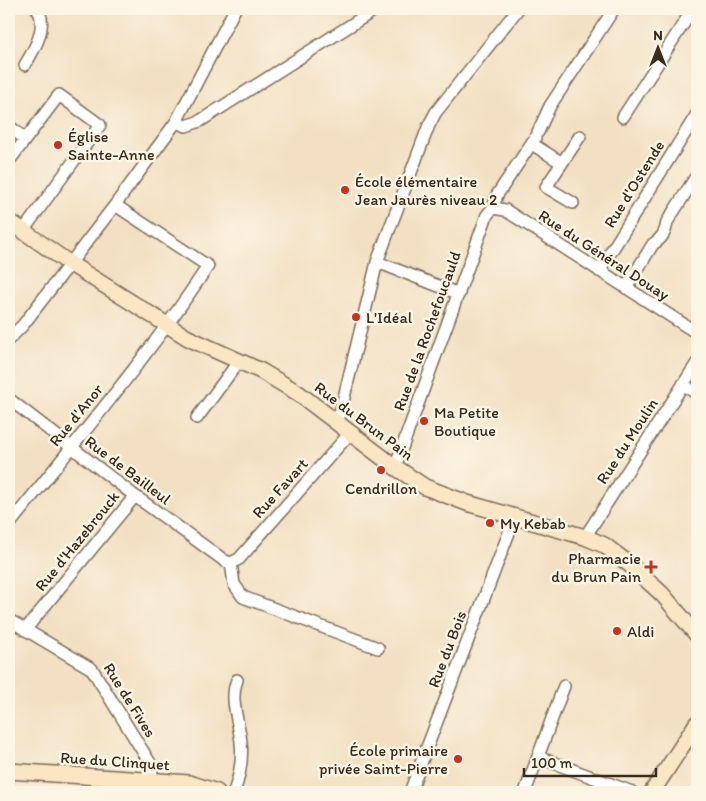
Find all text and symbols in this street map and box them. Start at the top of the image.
north arrow [634,22,684,72]
text: N [653,27,663,44]
place label: Église Sainte-Anne [68,127,155,164]
street label: Rue d'Ostende [600,137,668,231]
marker: Église Sainte-Anne [52,139,64,151]
place label: École élémentaire Jean Jaurès niveau 2 [355,172,498,209]
marker: École élémentaire Jean Jaurès niveau 2 [339,184,351,196]
street label: Rue du Général Douay [535,206,673,305]
street label: Rue de la Rochefoucauld [389,248,465,413]
place label: L'Idéal [366,308,413,327]
marker: L'Idéal [350,311,362,323]
street label: Rue du Brun Pain [311,378,417,464]
street label: Rue d'Anor [45,379,107,450]
street label: Rue du Moulin [592,395,662,487]
place label: Ma Petite Boutique [434,403,499,440]
marker: Ma Petite Boutique [418,415,430,427]
street label: Rue de Bailleul [81,431,175,509]
street label: Rue Favart [248,454,312,522]
marker: Cendrillon [375,464,387,476]
place label: Cendrillon [345,479,417,498]
street label: Rue d'Hazebrouck [31,487,124,595]
place label: My Kebab [500,514,566,533]
marker: My Kebab [484,517,496,529]
place label: Pharmacie du Brun Pain [551,549,641,586]
marker: Pharmacie du Brun Pain [645,561,657,573]
street label: Rue du Bois [424,608,470,690]
place label: Aldi [627,622,654,641]
marker: Aldi [611,625,623,637]
street label: Rue de Fives [100,659,160,741]
place label: École primaire privée Saint-Pierre [319,741,448,778]
scale bar [524,746,656,778]
street label: Rue du Clinquet [60,748,170,774]
marker: École primaire privée Saint-Pierre [452,753,464,765]
text: 100 m [531,754,573,772]

